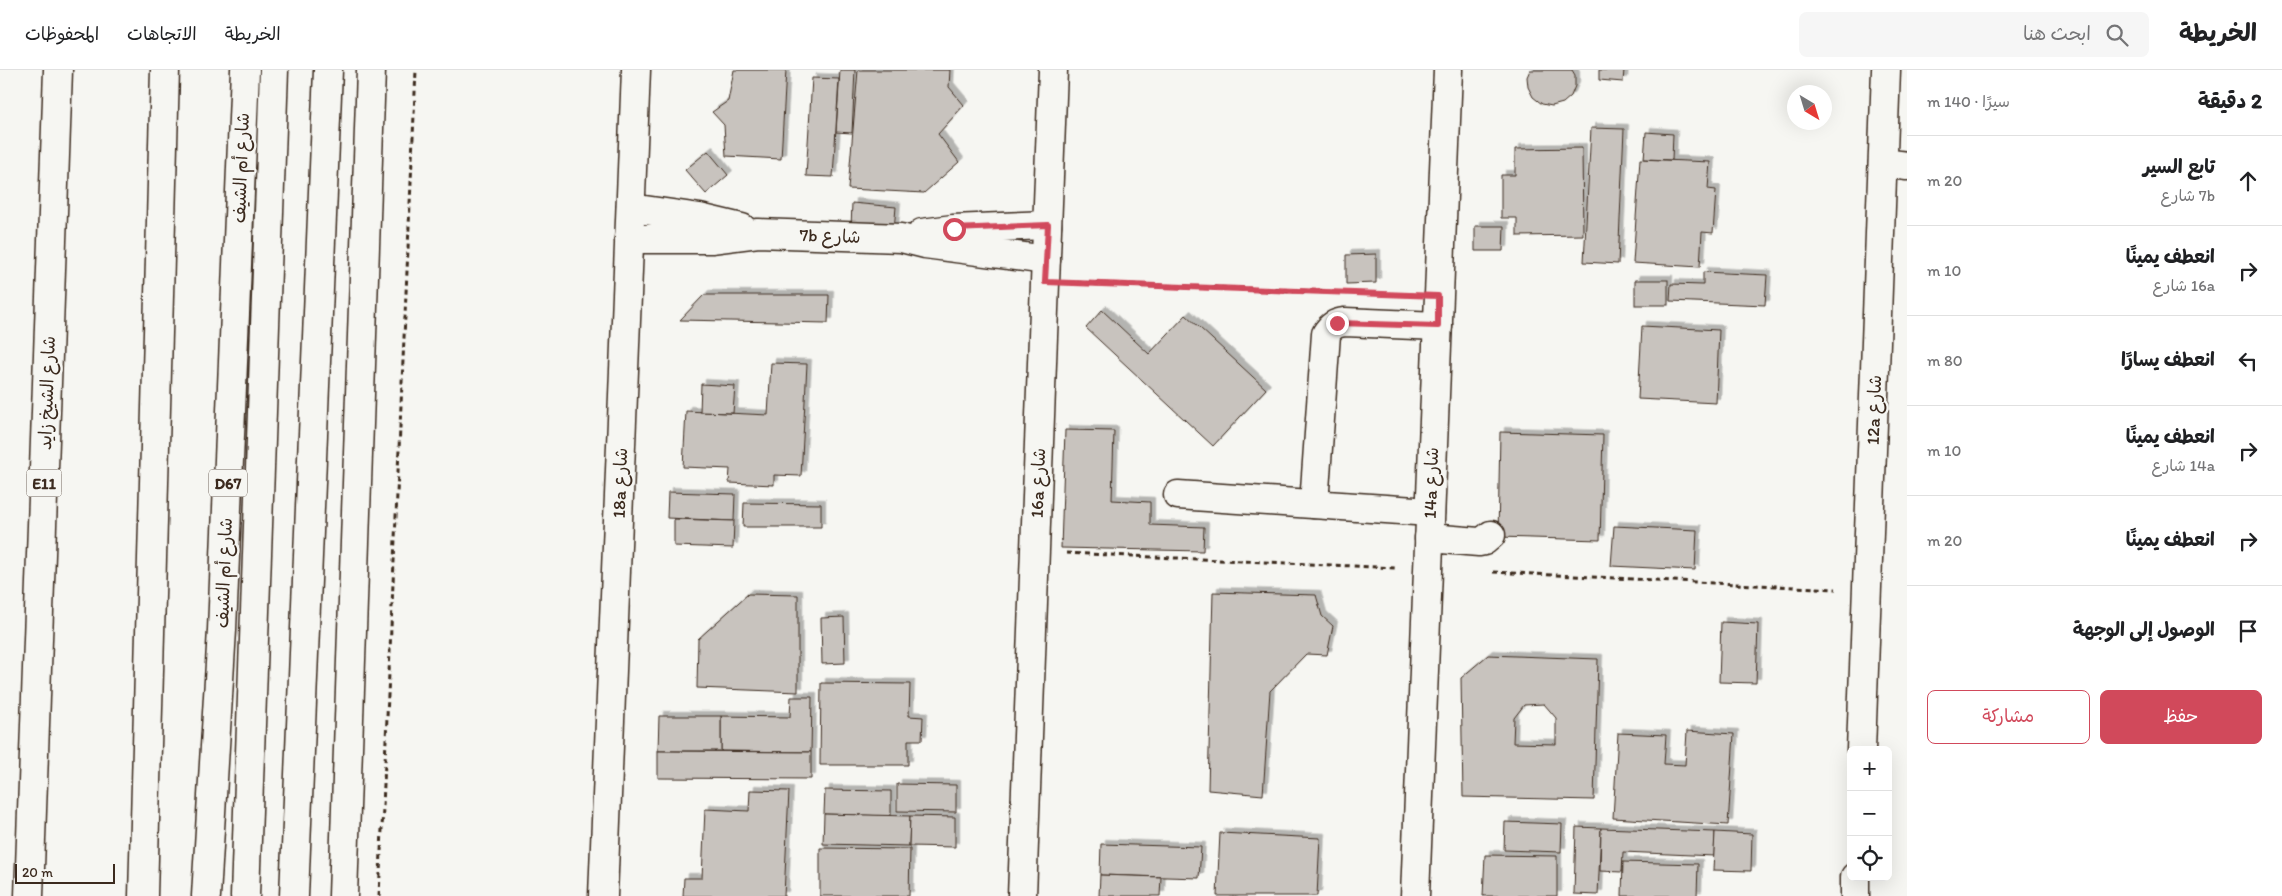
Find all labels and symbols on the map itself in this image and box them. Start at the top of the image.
north arrow [1787,85,1832,130]
street label: شارع أم الشيف [228,112,257,224]
route start [943,218,966,241]
street label: 7b شارع [799,224,861,249]
route end [1326,312,1349,335]
street label: شارع الشيخ زايد [34,336,61,450]
street label: 12a شارع [1862,375,1887,445]
street label: 18a شارع [608,447,633,519]
street label: 14a شارع [1419,447,1444,519]
street label: 16a شارع [1026,448,1051,519]
road number: E11 [27,469,62,496]
road number: D67 [209,469,247,496]
street label: شارع أم الشيف [211,517,240,629]
scale bar [15,861,115,884]

